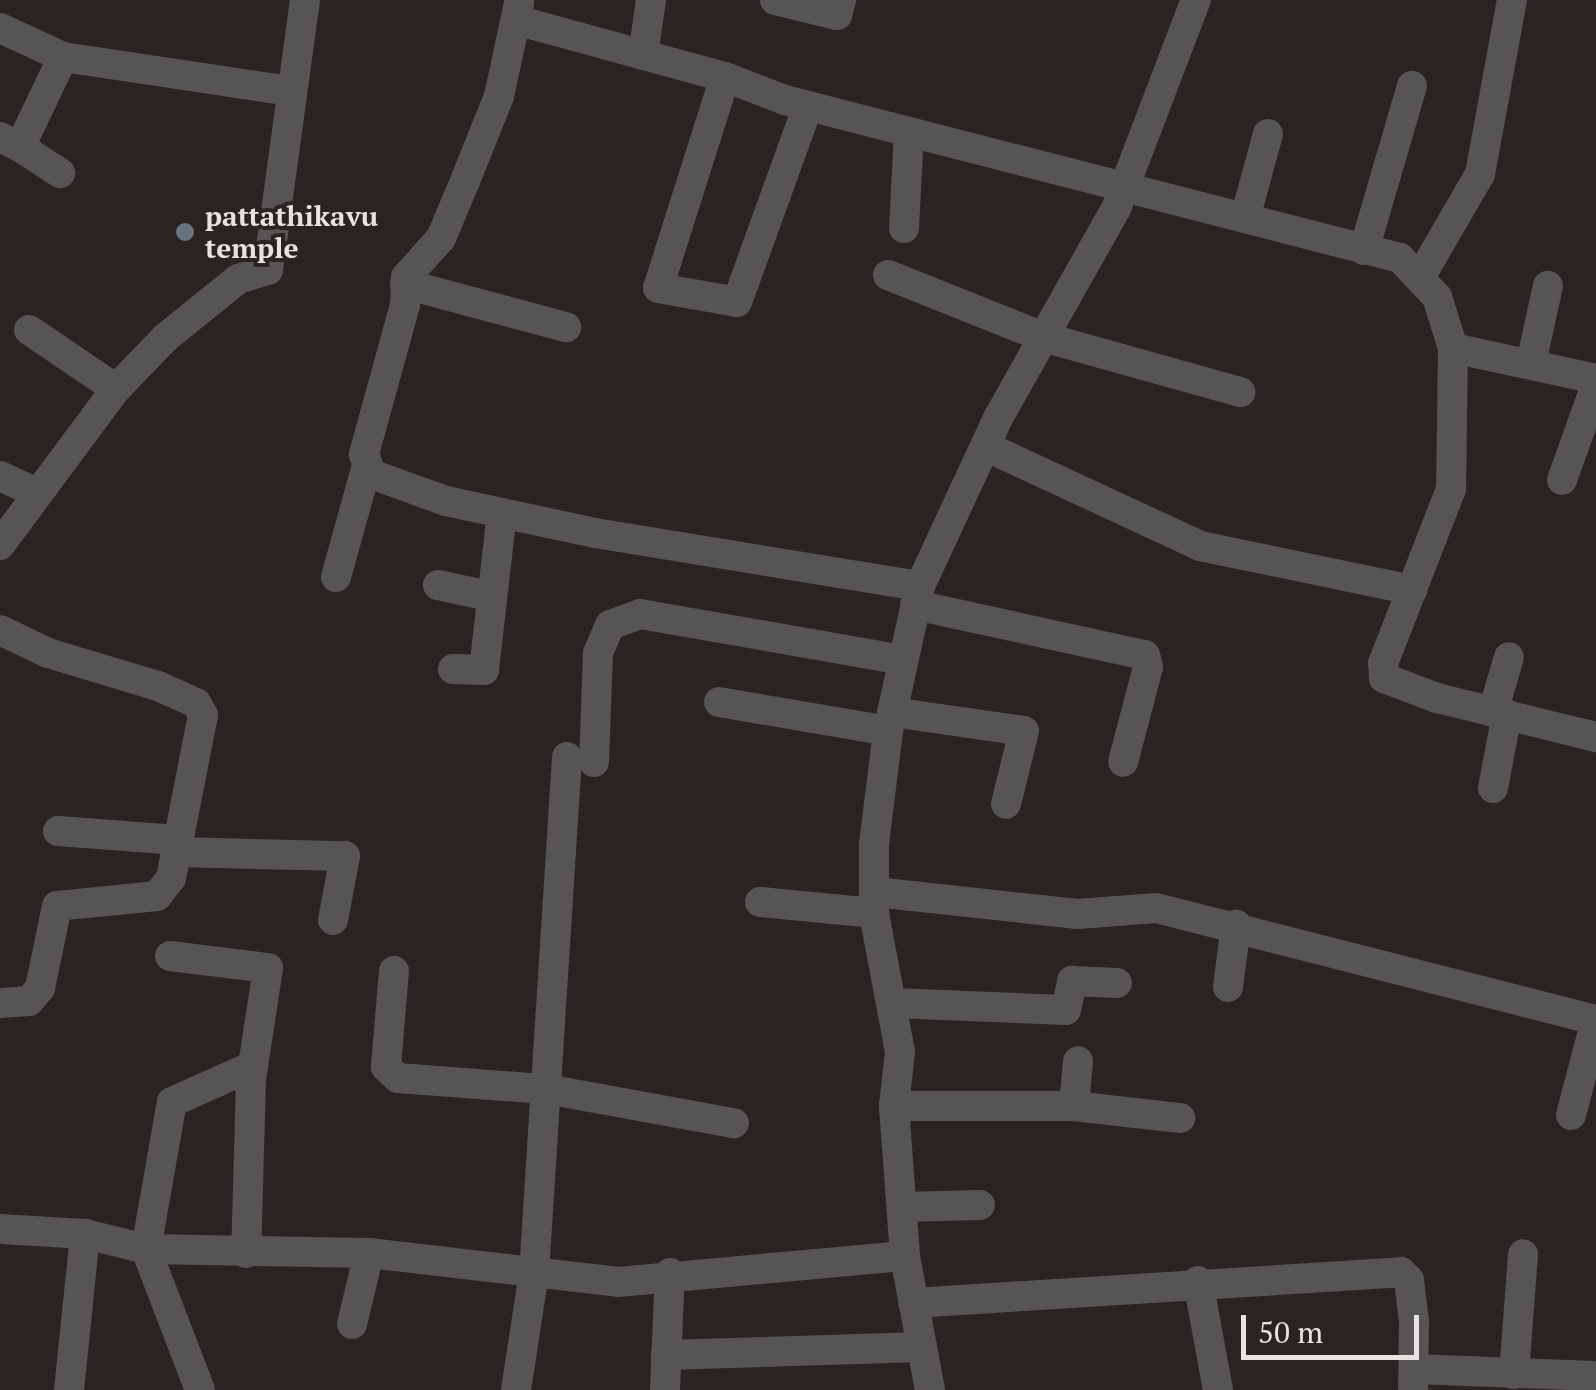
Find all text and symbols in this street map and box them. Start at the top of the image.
place label: pattathikavu temple [205,199,378,265]
marker: pattathikavu temple [174,221,196,243]
scale bar [1246,1295,1424,1357]
text: 50 m [1258,1312,1323,1352]

